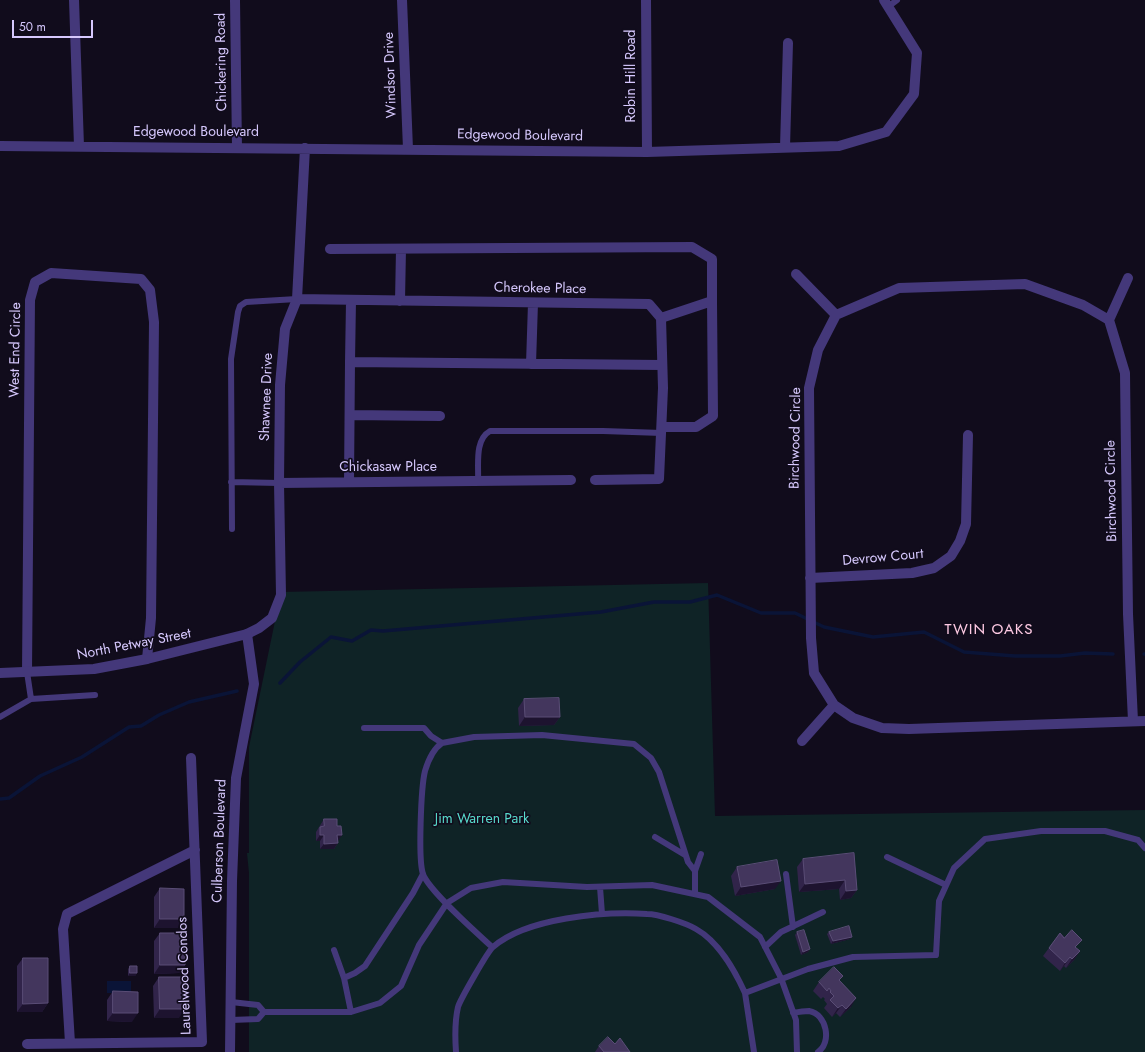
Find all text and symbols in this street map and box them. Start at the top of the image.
scale bar [14,12,95,38]
street label: Chickering Road [213,13,231,111]
text: 50 m [19,18,46,36]
street label: Robin Hill Road [624,29,640,123]
street label: Windsor Drive [381,32,401,118]
street label: Edgewood Boulevard [133,125,259,141]
street label: Edgewood Boulevard [457,127,583,145]
street label: Cherokee Place [494,280,586,298]
street label: West End Circle [7,302,25,398]
street label: Shawnee Drive [257,353,277,441]
street label: Birchwood Circle [787,387,805,489]
street label: Birchwood Circle [1103,440,1121,542]
street label: Chickasaw Place [339,460,437,476]
street label: Devrow Court [842,546,924,570]
district label: TWIN OAKS [944,621,1034,639]
street label: North Petway Street [75,626,193,664]
street label: Culberson Boulevard [209,779,231,903]
park label: Jim Warren Park [435,812,529,828]
street label: Laurelwood Condos [175,917,195,1035]

